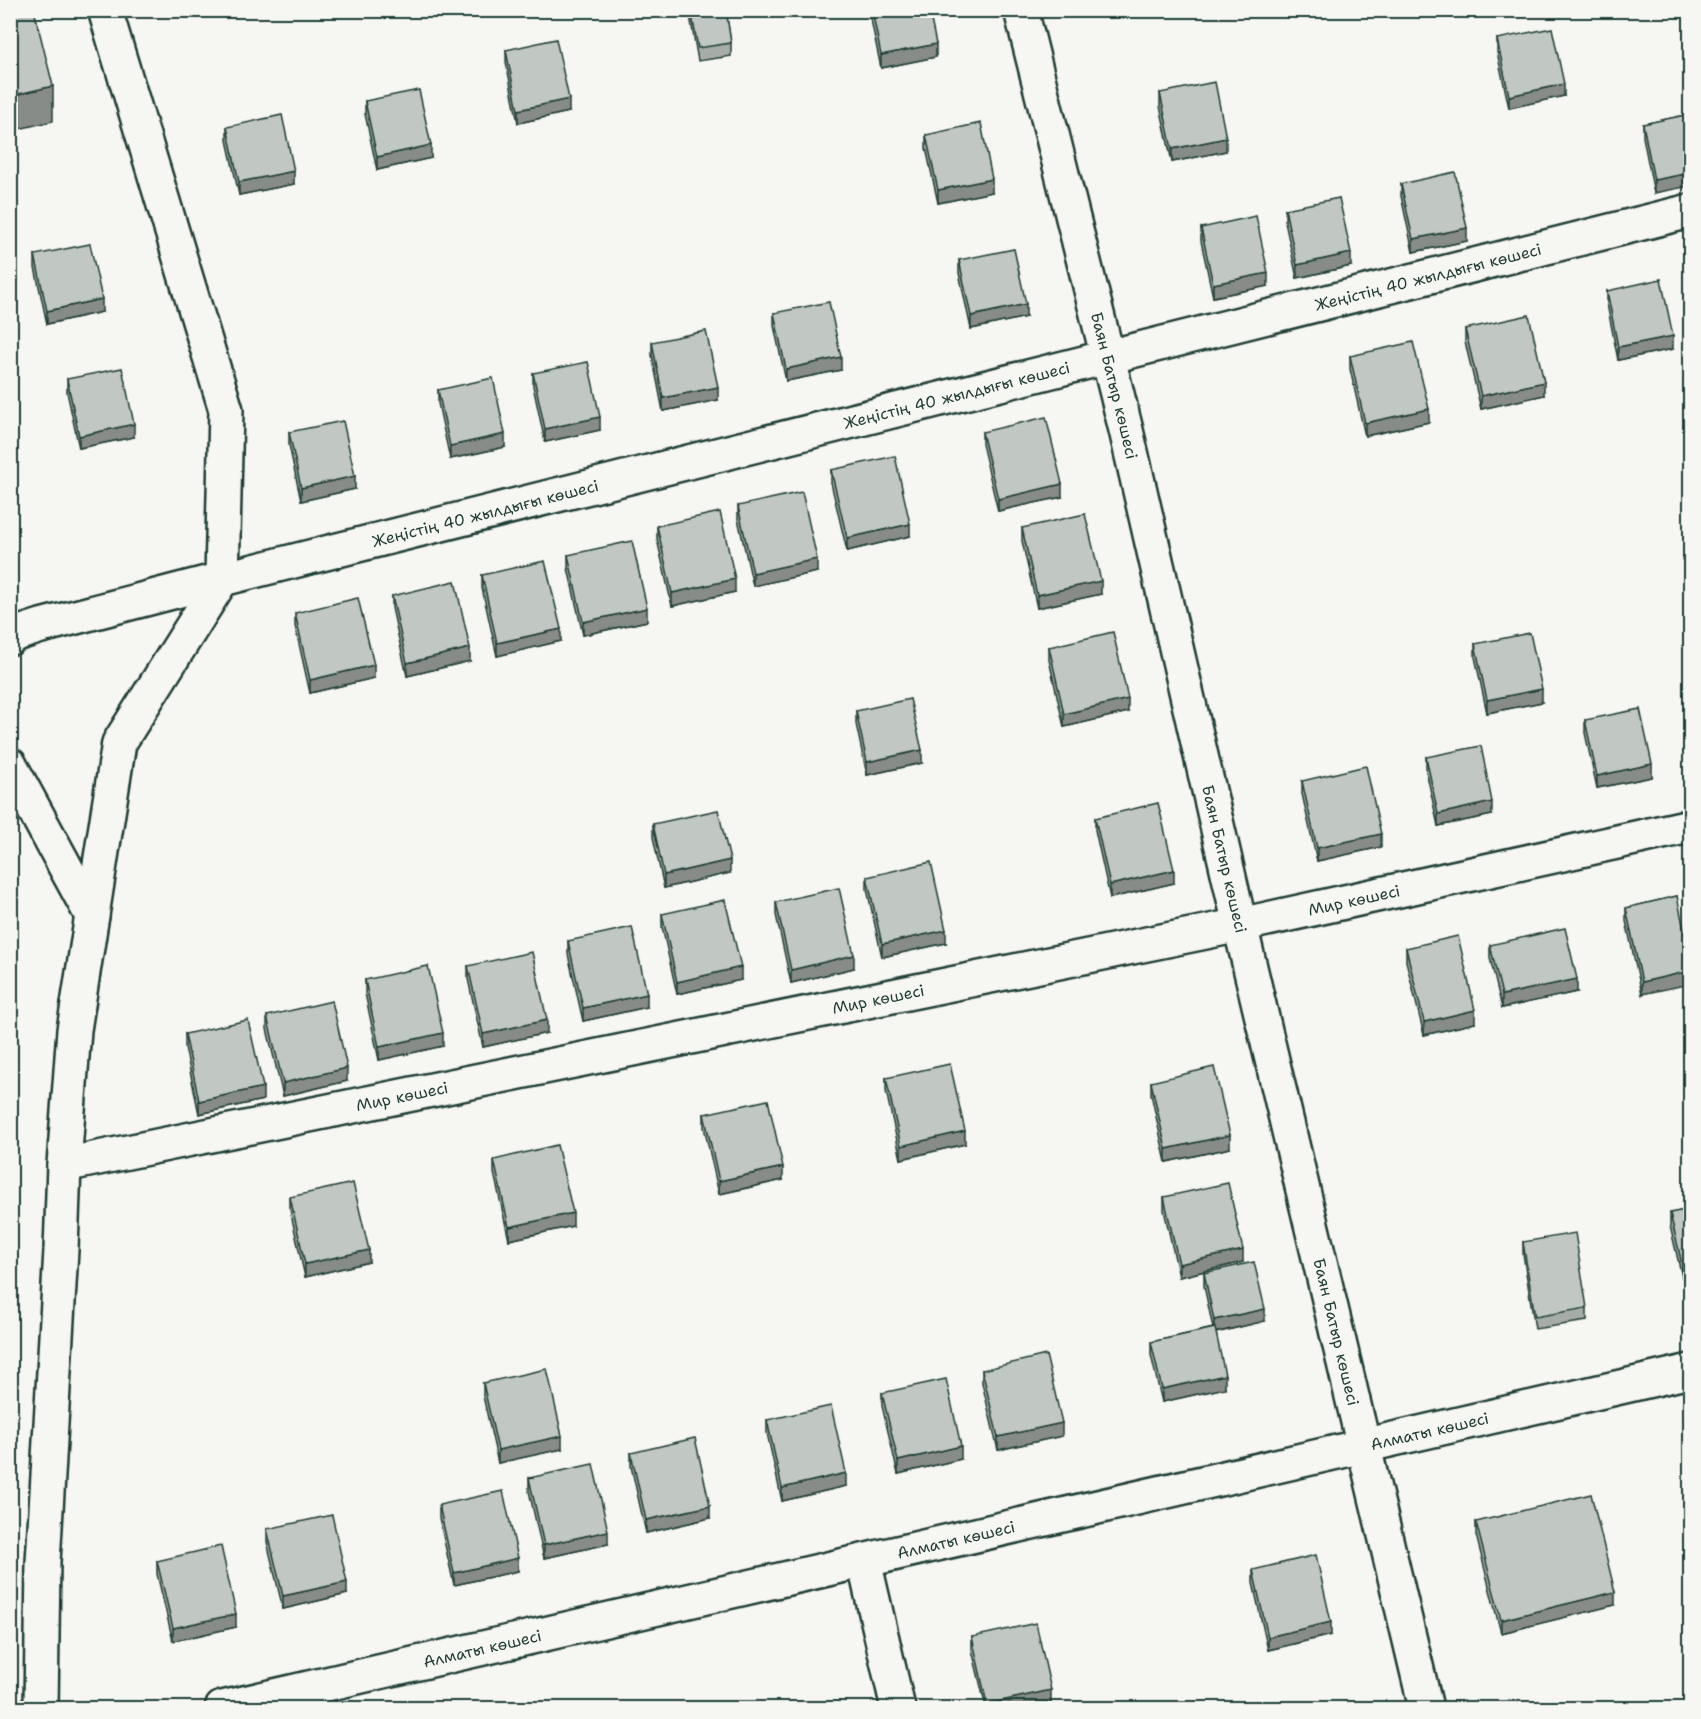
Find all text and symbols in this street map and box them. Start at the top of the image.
street label: Жеңістің 40 жылдығы көшесі [1313,238,1543,315]
street label: Баян Батыр көшесі [1086,310,1143,461]
street label: Жеңістің 40 жылдығы көшесі [841,356,1072,433]
street label: Жеңістің 40 жылдығы көшесі [370,475,601,552]
street label: Баян Батыр көшесі [1198,783,1252,935]
street label: Мир көшесі [1306,880,1402,920]
street label: Мир көшесі [830,979,926,1018]
street label: Мир көшесі [354,1076,450,1116]
street label: Баян Батыр көшесі [1309,1256,1364,1408]
street label: Алматы көшесі [1368,1407,1491,1455]
street label: Алматы көшесі [895,1516,1017,1563]
street label: Алматы көшесі [421,1625,543,1672]

